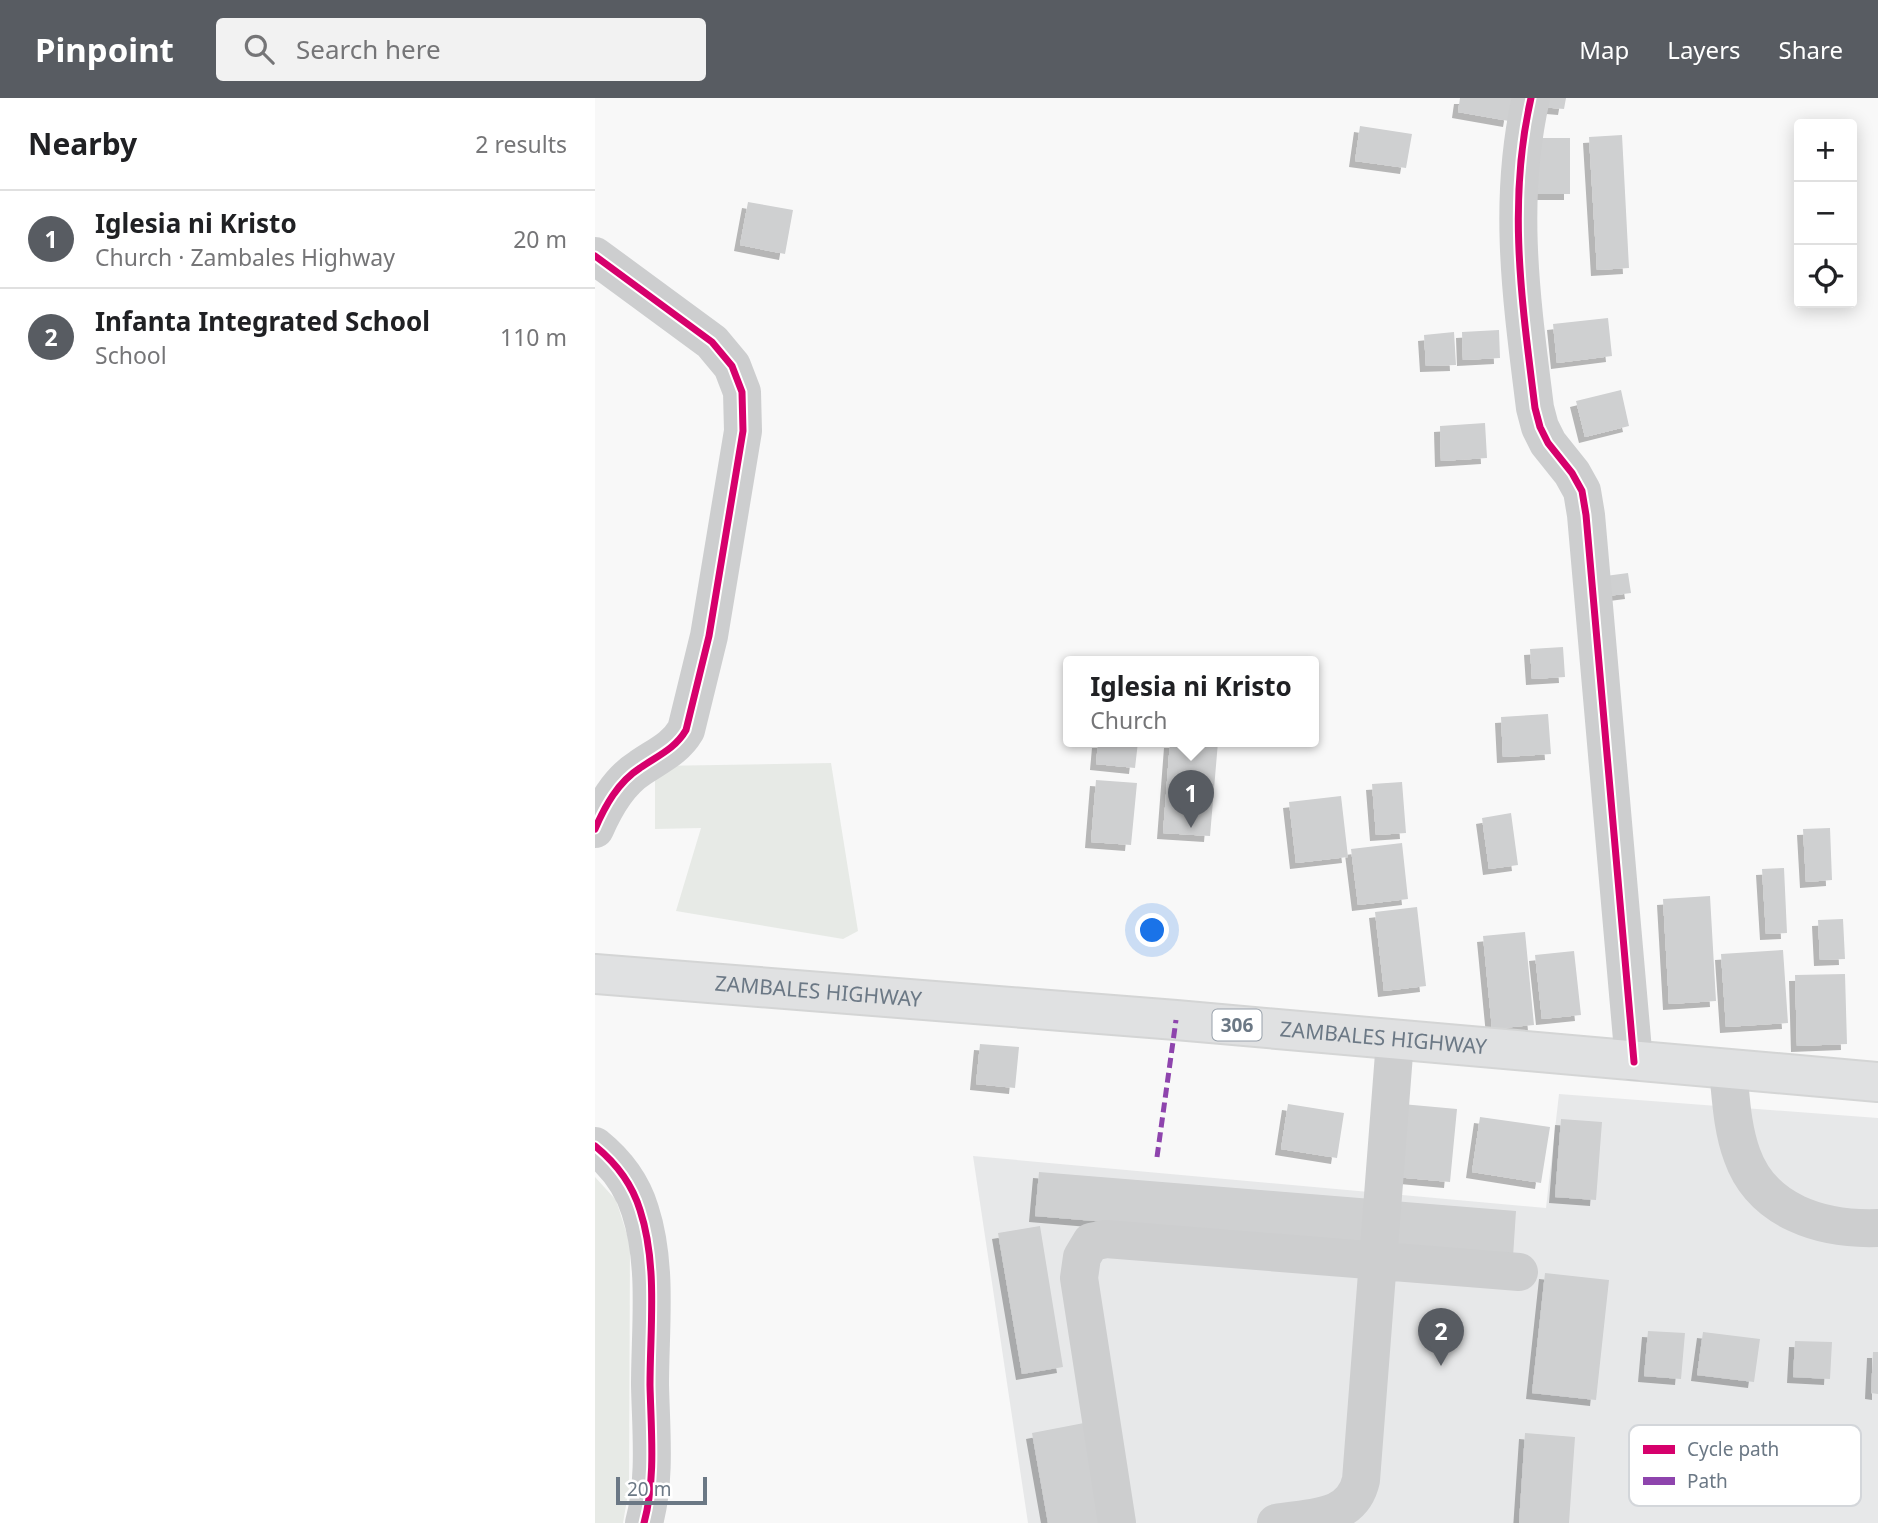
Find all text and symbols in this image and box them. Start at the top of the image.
search box [216,18,706,81]
text: Pinpoint [35,27,174,72]
icon: search [240,30,278,68]
text: Search here [296,31,441,67]
text: Map [1579,33,1629,66]
text: Layers [1667,33,1741,66]
text: Share [1779,33,1843,66]
map controls [1794,119,1857,308]
button: + [1794,119,1857,182]
text: Nearby [28,123,137,164]
text: 2 results [475,128,567,160]
button: − [1794,182,1857,245]
text: Iglesia ni Kristo [95,205,297,241]
text: 1 [44,223,58,255]
text: 20 m [513,223,567,255]
text: Church · Zambales Highway [95,241,395,273]
button: locate [1794,245,1857,308]
text: Infanta Integrated School [95,303,430,339]
text: 2 [44,321,58,353]
text: 110 m [500,321,567,353]
text: School [95,339,167,371]
popup [1063,656,1319,747]
text: Iglesia ni Kristo [1090,668,1292,704]
text: Church [1090,704,1167,736]
pin: 1 [1168,770,1214,828]
your location [1135,913,1169,947]
street label: ZAMBALES HIGHWAY [714,969,923,1013]
road number: 306 [1213,1009,1261,1040]
street label: ZAMBALES HIGHWAY [1279,1014,1488,1060]
pin: 2 [1418,1308,1464,1366]
legend [1629,1425,1861,1506]
text: Cycle path [1687,1436,1779,1462]
text: Path [1687,1468,1728,1494]
scale bar [616,1474,707,1506]
text: 20 m [627,1476,671,1502]

